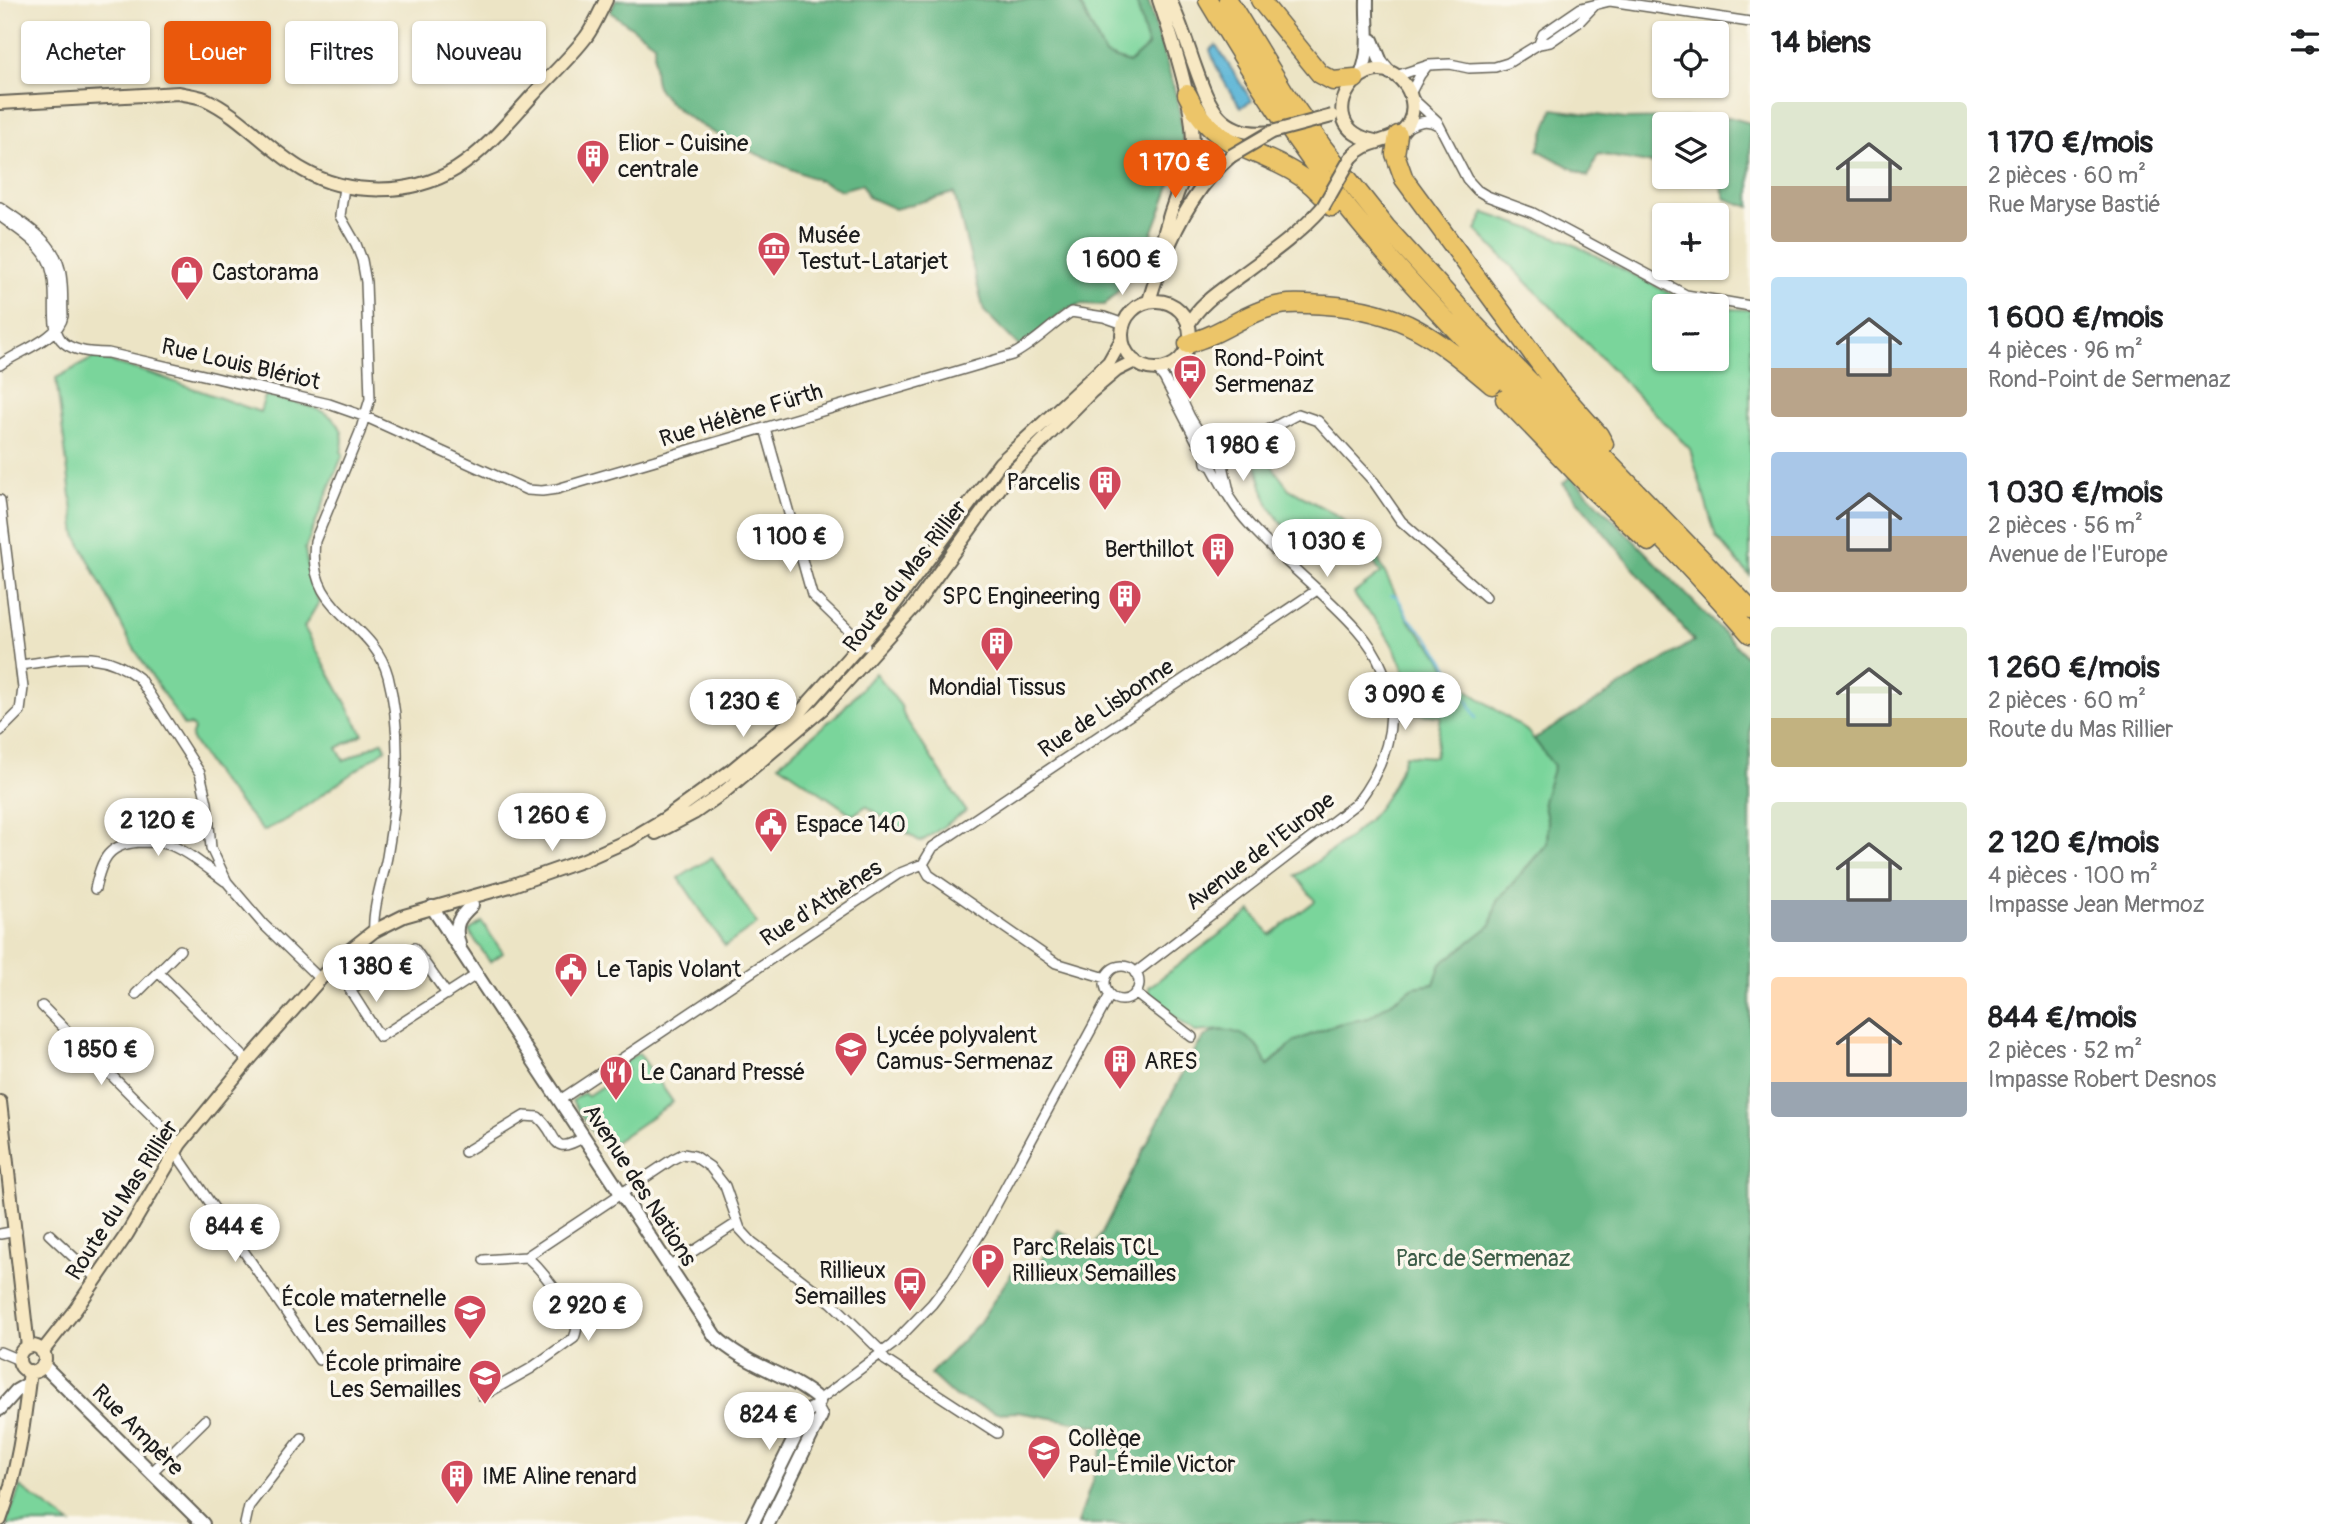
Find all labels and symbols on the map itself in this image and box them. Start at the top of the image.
place label: Elior - Cuisine centrale [618,129,749,184]
building icon: Elior - Cuisine centrale [574,137,612,186]
pin: 1 170 € [1110,140,1240,200]
place label: Musée Testut-Latarjet [798,221,949,276]
museum icon: Musée Testut-Latarjet [755,229,793,278]
pin: 1 600 € [1057,238,1187,297]
shop icon: Castorama [168,253,206,302]
place label: Castorama [212,258,319,287]
street label: Rue Louis Blériot [159,332,324,397]
place label: Rond-Point Sermenaz [1214,344,1325,399]
bus stop icon: Rond-Point Sermenaz [1171,352,1209,401]
street label: Rue Hélène Fürth [656,376,826,454]
pin: 1 980 € [1178,424,1308,483]
building icon: Parcelis [1086,463,1124,512]
place label: Parcelis [1006,468,1080,497]
street label: Route du Mas Rillier [837,494,973,658]
pin: 1 100 € [725,514,855,574]
pin: 1 030 € [1262,520,1392,579]
building icon: Berthillot [1199,530,1237,579]
place label: Berthillot [1104,535,1195,564]
building icon: SPC Engineering [1106,577,1144,626]
place label: SPC Engineering [942,582,1100,611]
building icon: Mondial Tissus [978,624,1016,673]
street label: Rue de Lisbonne [1033,652,1180,764]
pin: 3 090 € [1340,672,1470,732]
place label: Mondial Tissus [928,673,1066,702]
pin: 1 230 € [678,680,808,739]
street label: Avenue de l'Europe [1180,785,1341,917]
pin: 1 260 € [487,794,617,853]
pin: 2 120 € [93,798,223,858]
public building icon: Espace 140 [752,805,790,854]
place label: Espace 140 [796,810,906,839]
street label: Rue d'Athènes [755,853,887,953]
pin: 1 380 € [311,944,441,1004]
public building icon: Le Tapis Volant [552,950,590,999]
place label: Le Tapis Volant [596,955,742,984]
place label: Lycée polyvalent Camus-Sermenaz [876,1021,1053,1076]
pin: 1 850 € [36,1028,166,1087]
school or university icon: Lycée polyvalent Camus-Sermenaz [832,1029,870,1078]
building icon: ARES [1101,1042,1139,1091]
place label: ARES [1144,1047,1198,1076]
restaurant icon: Le Canard Pressé [597,1053,635,1102]
place label: Le Canard Pressé [640,1058,805,1087]
street label: Avenue des Nations [577,1098,703,1272]
street label: Route du Mas Rillier [59,1114,185,1286]
pin: 844 € [186,1204,284,1264]
place label: Parc Relais TCL Rillieux Semailles [1012,1233,1176,1288]
parking icon: Parc Relais TCL Rillieux Semailles [969,1241,1007,1290]
park label: Parc de Sermenaz [1395,1244,1571,1273]
place label: Rillieux Semailles [794,1256,886,1311]
bus stop icon: Rillieux Semailles [891,1264,929,1313]
place label: École maternelle Les Semailles [281,1284,447,1339]
pin: 2 920 € [523,1284,653,1343]
school or university icon: École maternelle Les Semailles [451,1292,489,1341]
place label: École primaire Les Semailles [325,1349,462,1404]
school or university icon: École primaire Les Semailles [466,1357,504,1406]
street label: Rue Ampère [86,1378,191,1483]
pin: 824 € [720,1392,818,1452]
place label: Collège Paul-Émile Victor [1068,1424,1235,1479]
school or university icon: Collège Paul-Émile Victor [1025,1432,1063,1481]
building icon: IME Aline renard [438,1457,476,1506]
place label: IME Aline renard [482,1462,637,1491]

